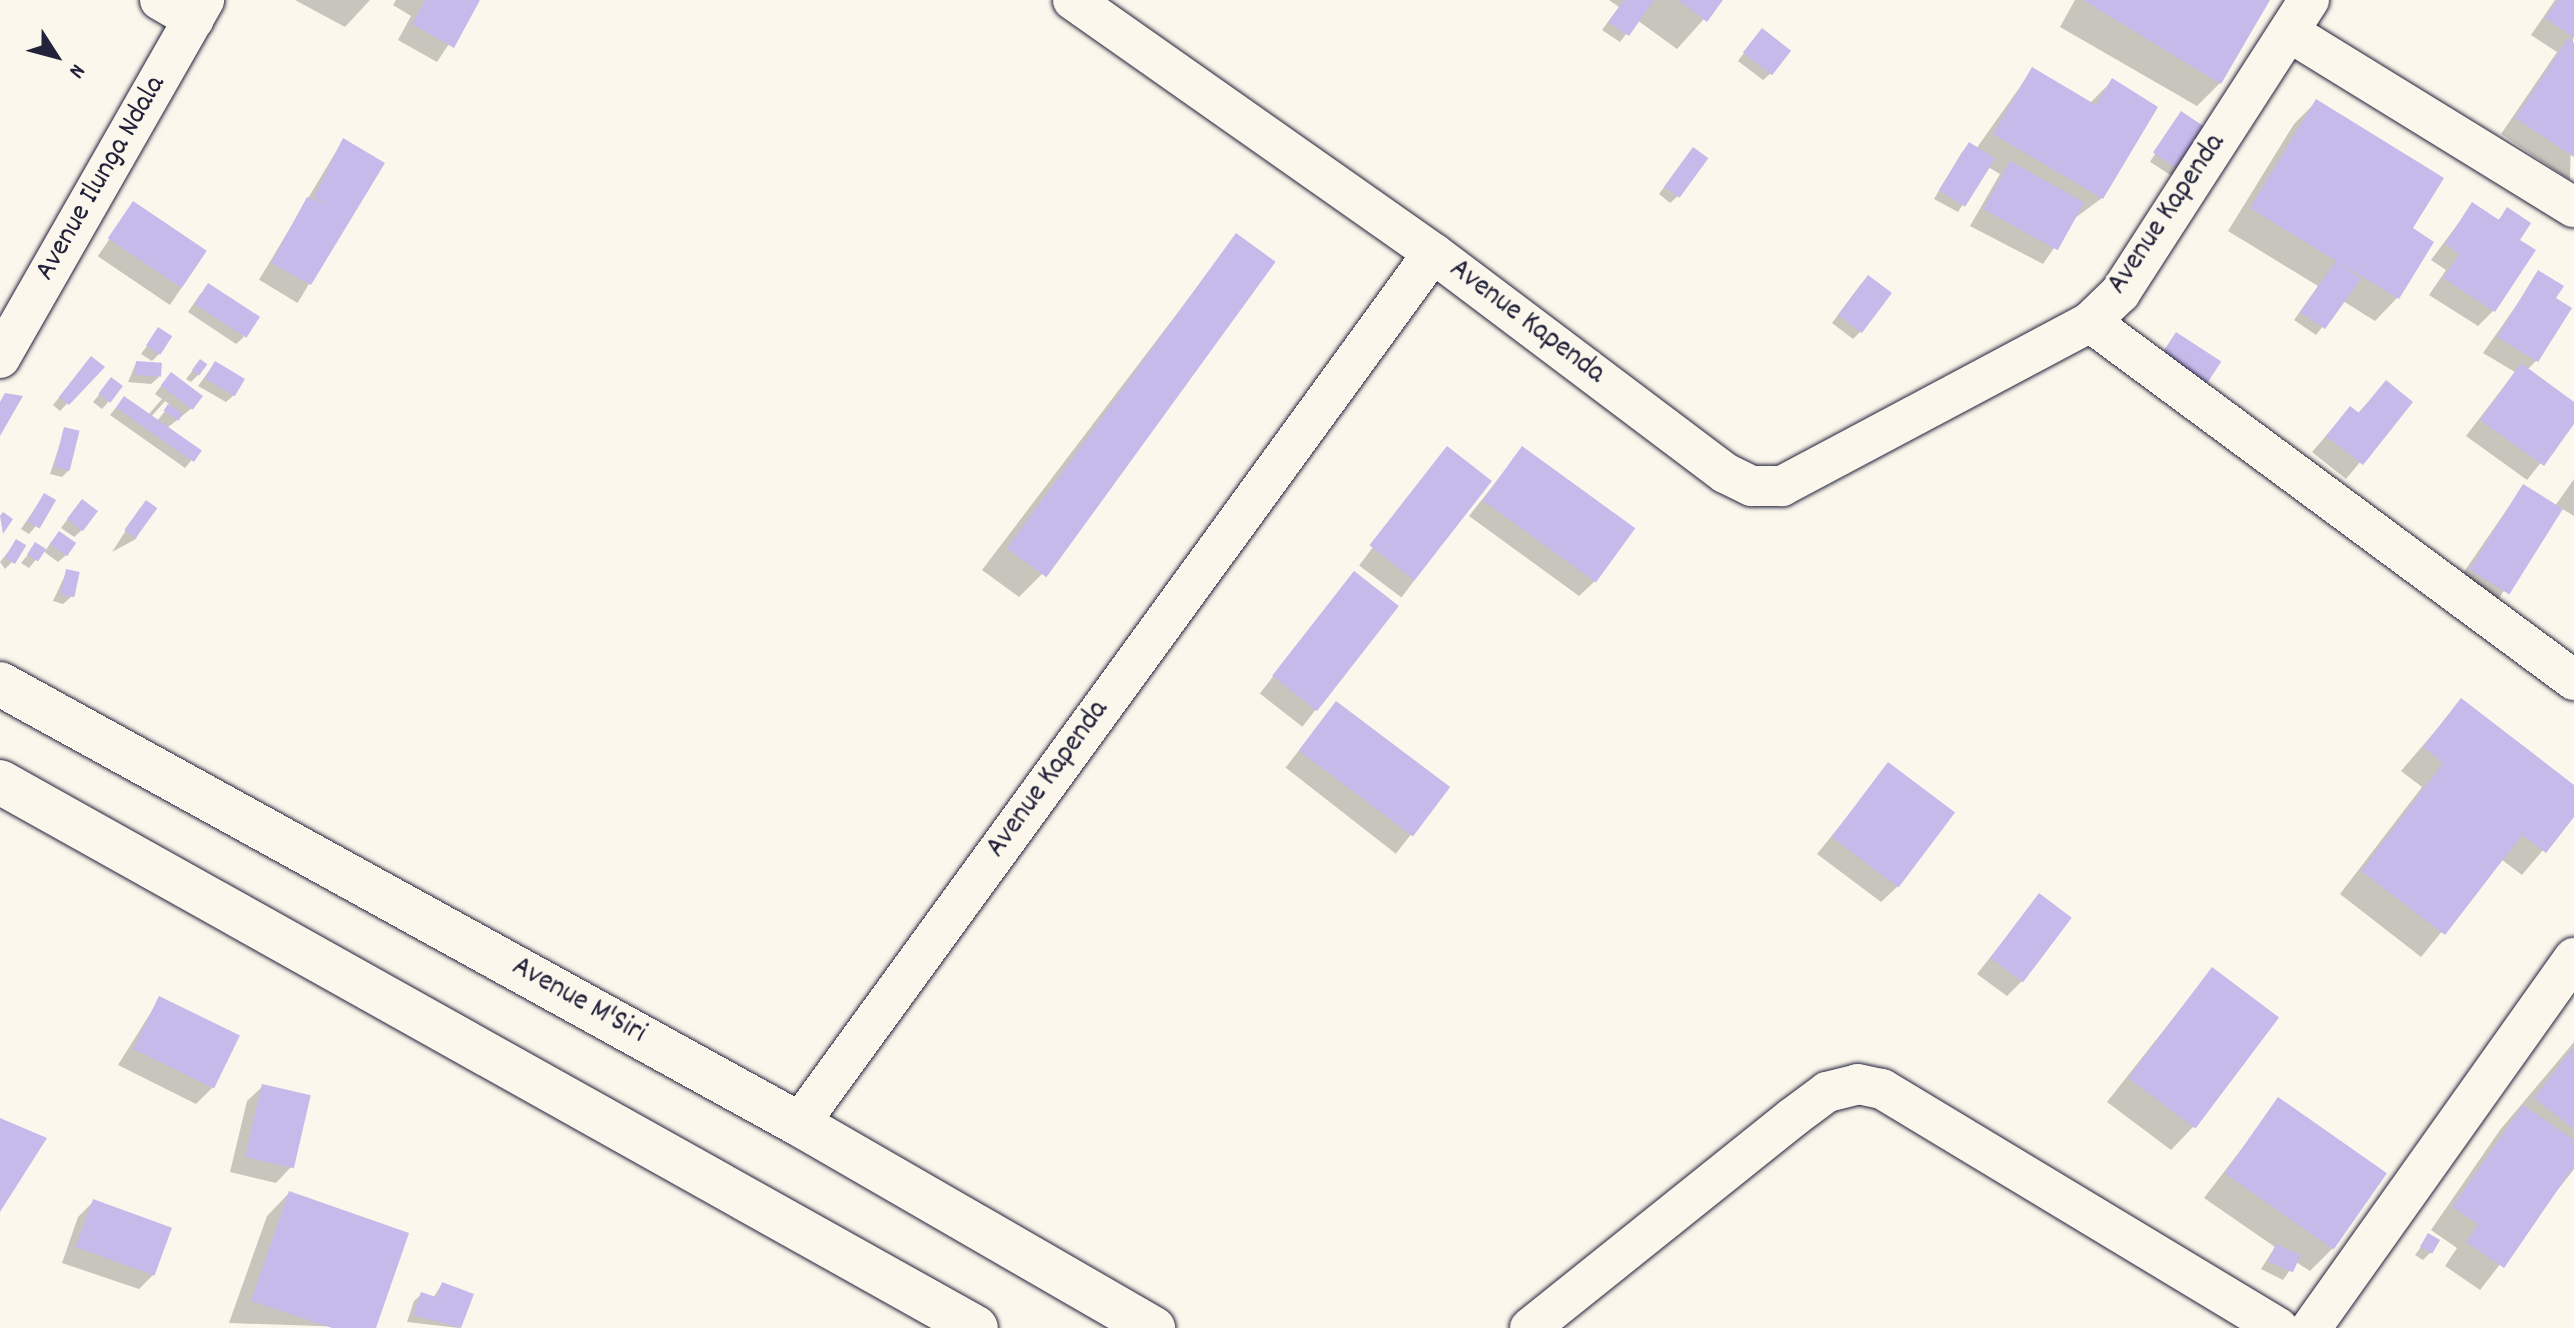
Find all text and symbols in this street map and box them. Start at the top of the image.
north arrow [16,16,96,96]
street label: Avenue Ilunga Ndala [29,70,175,288]
street label: Avenue Kapenda [2101,128,2235,302]
street label: Avenue Kapenda [1441,253,1611,393]
street label: Avenue Kapenda [980,694,1118,866]
street label: Avenue M'Siri [505,950,651,1054]

